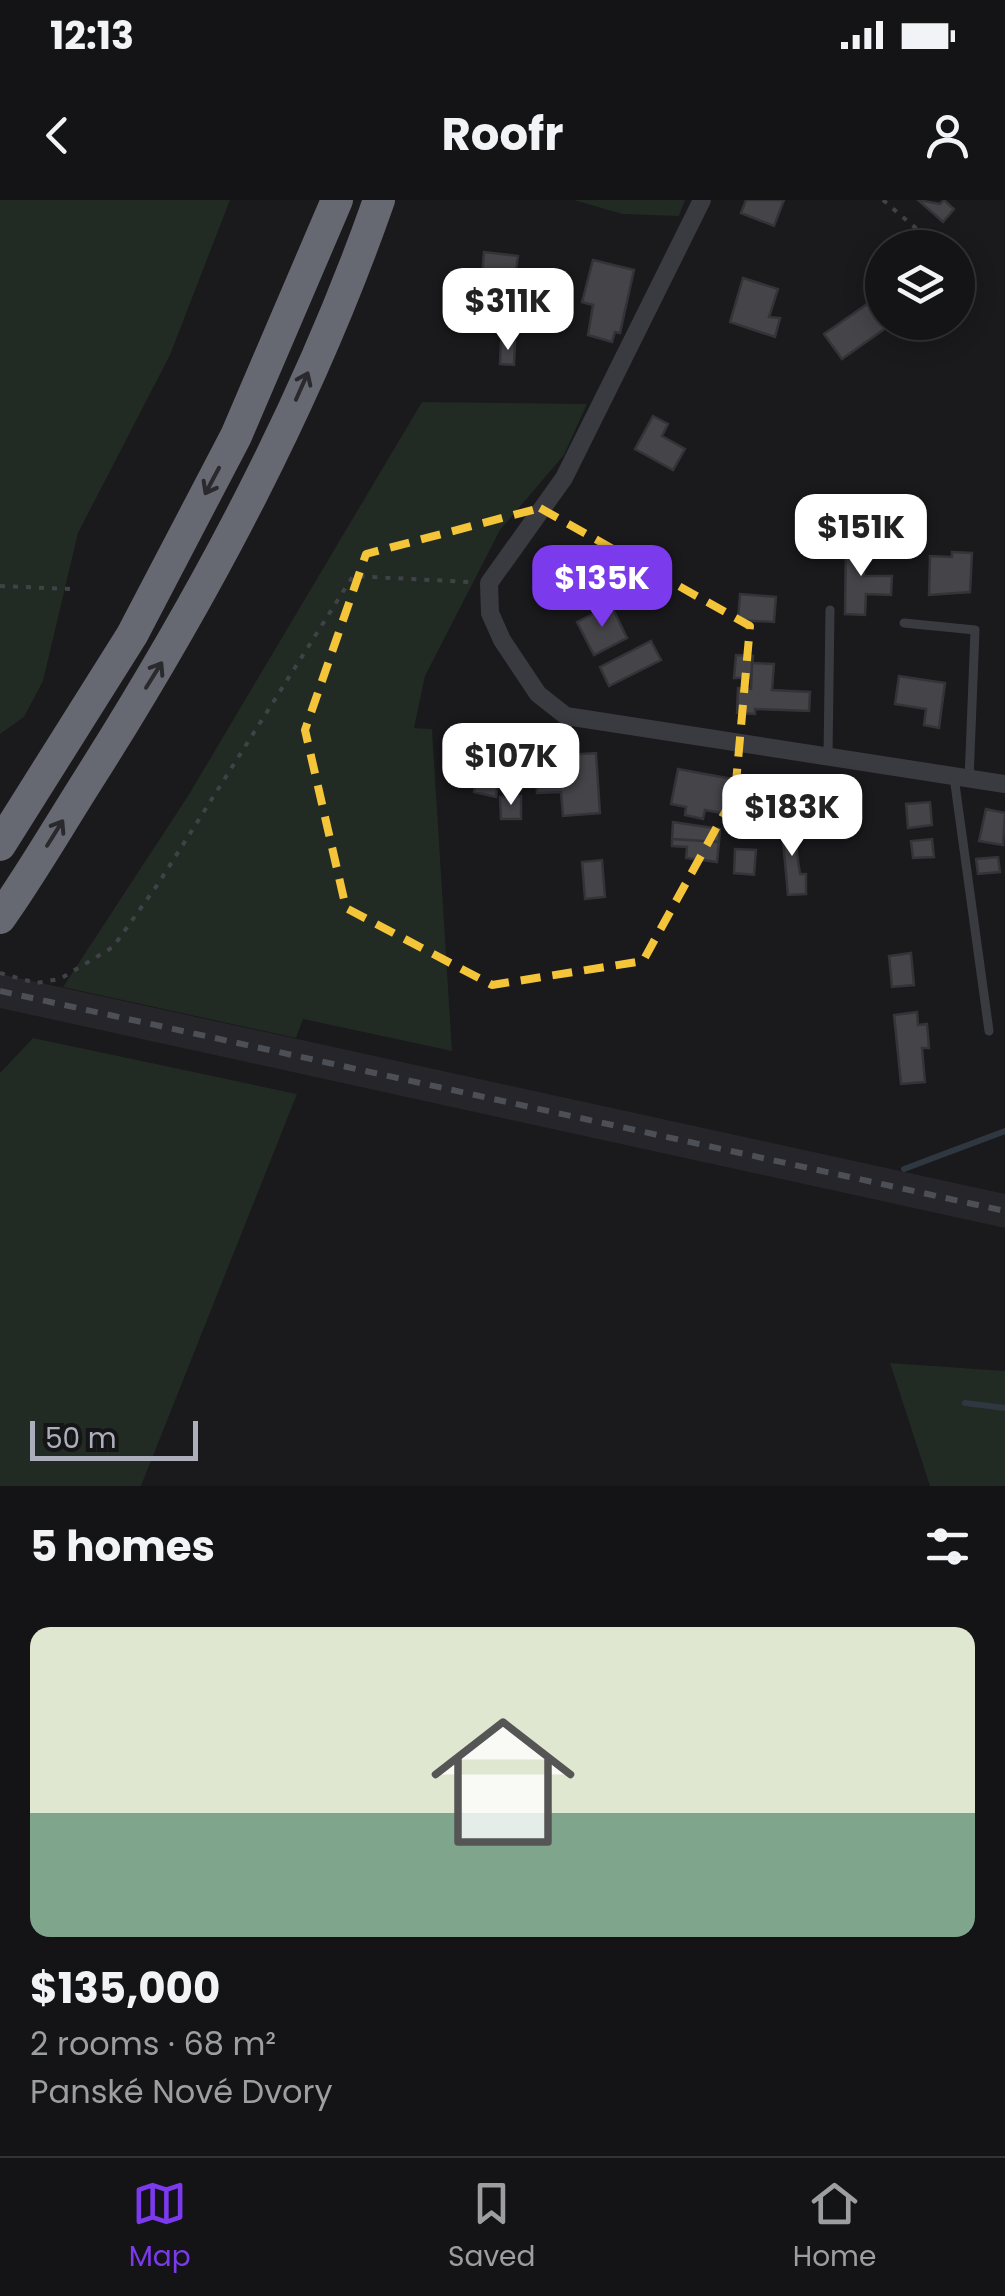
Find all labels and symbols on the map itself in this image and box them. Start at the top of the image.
pin: $311K [438,268,578,353]
one-way arrow [294,371,312,402]
one-way arrow [202,466,221,496]
pin: $151K [791,494,931,579]
pin: $135K [532,545,672,630]
one-way arrow [143,661,164,690]
pin: $107K [441,723,581,808]
pin: $183K [722,774,862,859]
one-way arrow [44,819,65,848]
scale bar [30,1416,198,1460]

